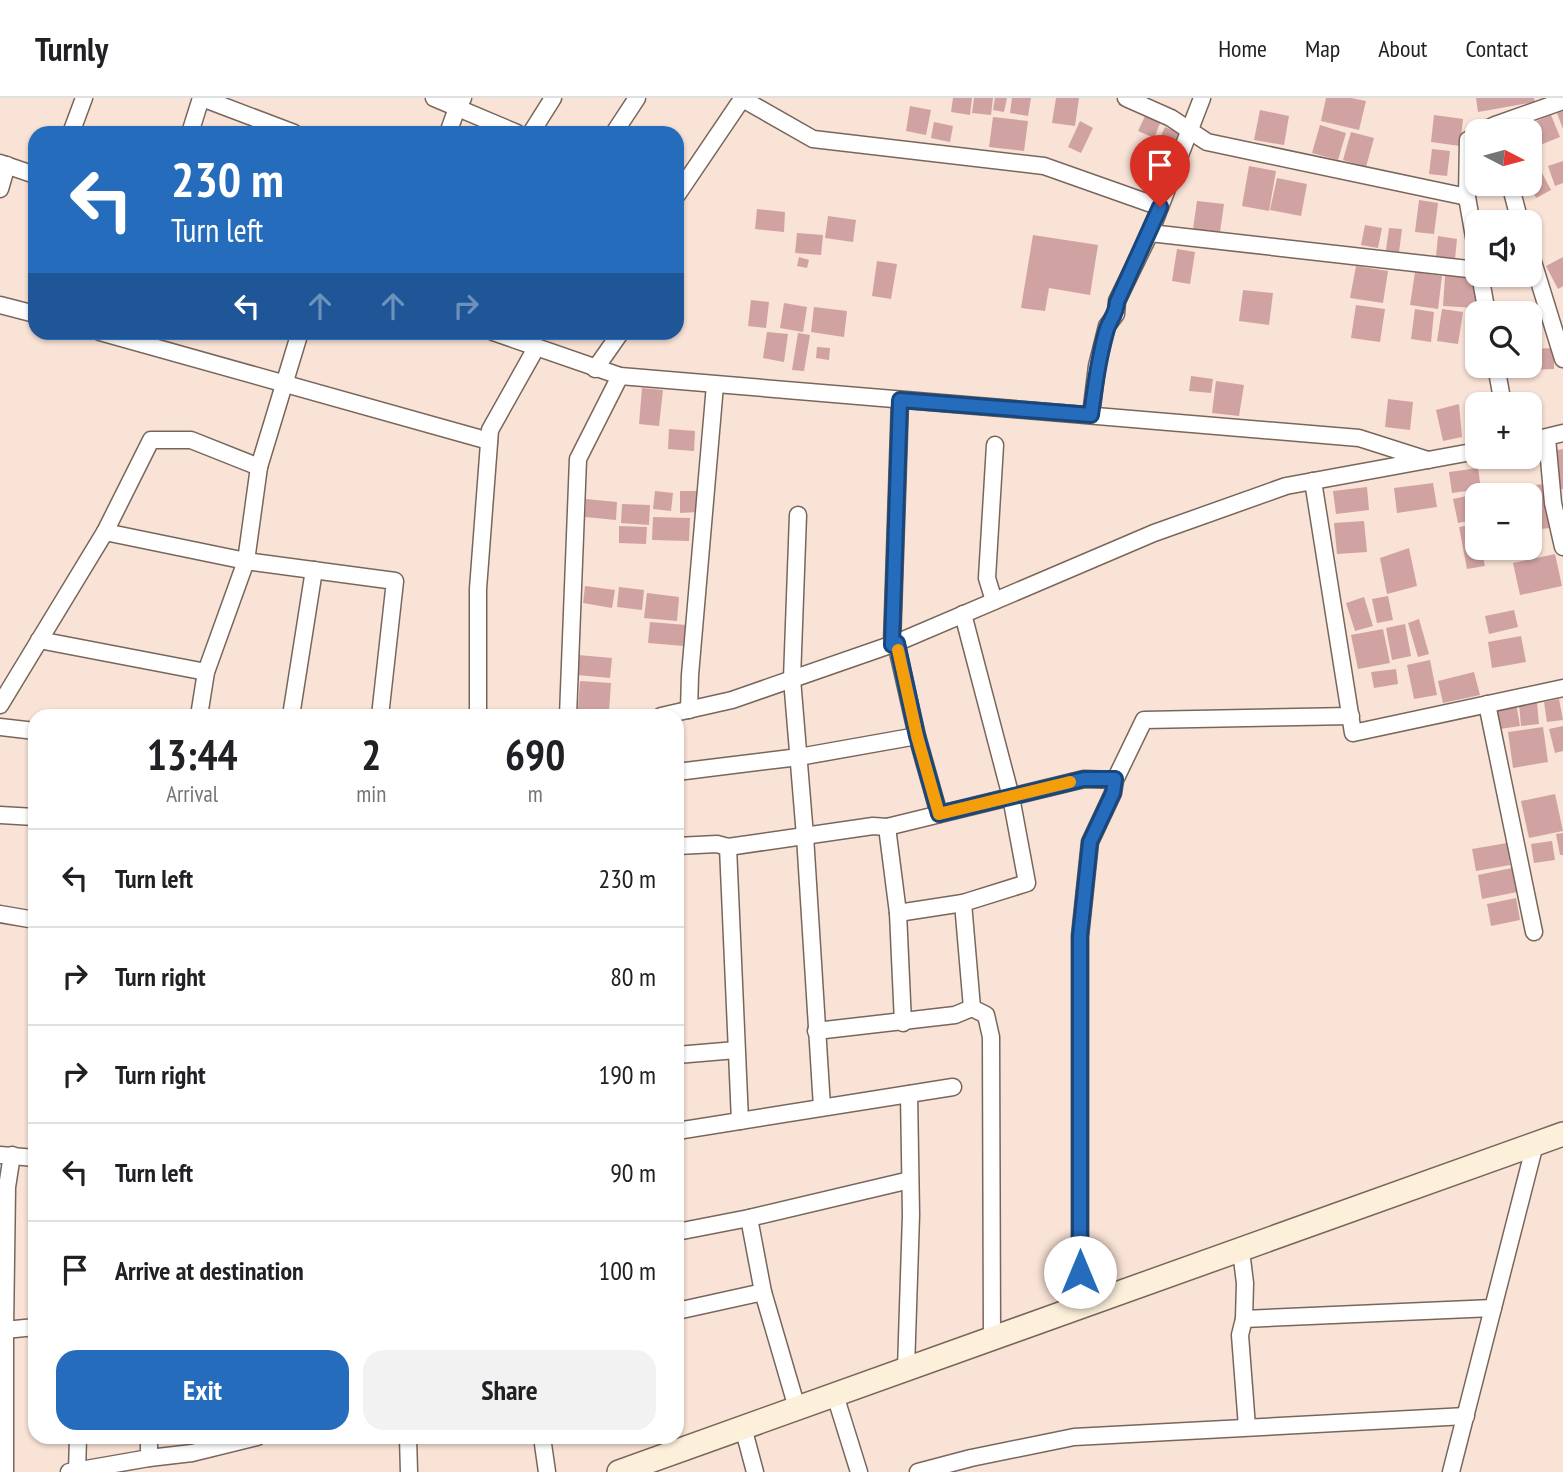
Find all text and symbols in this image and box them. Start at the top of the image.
text: Turnly [35,27,108,70]
text: Home [1218,33,1267,64]
text: Map [1305,33,1340,64]
text: About [1378,33,1427,64]
text: Contact [1465,33,1528,64]
north arrow [1465,119,1542,196]
map controls [1465,119,1542,560]
pin [1130,135,1190,207]
icon: arrive [1141,146,1179,184]
text: 230 m [171,147,284,211]
icon: left [56,154,147,245]
text: Turn left [171,209,263,251]
button: sound [1465,210,1542,287]
icon: left [228,287,266,325]
icon: ahead [301,287,339,325]
icon: ahead [374,287,412,325]
icon: right [447,287,485,325]
button: search [1465,301,1542,378]
button: + [1465,392,1542,469]
button: − [1465,483,1542,560]
text: 13:44 [147,727,238,782]
text: 2 [361,727,381,782]
text: 690 [505,727,565,782]
text: Arrival [166,779,218,808]
text: min [356,779,386,808]
text: m [528,779,543,808]
icon: left [56,859,94,897]
text: Turn left [115,862,193,895]
text: 230 m [598,862,656,895]
icon: right [56,957,94,995]
text: Turn right [115,960,206,993]
text: 80 m [610,960,656,993]
icon: right [56,1055,94,1093]
text: Turn right [115,1058,206,1091]
text: 190 m [598,1058,656,1091]
icon: left [56,1153,94,1191]
text: Turn left [115,1156,193,1189]
text: 90 m [610,1156,656,1189]
position arrow [1043,1235,1117,1309]
icon: arrive [56,1251,94,1289]
text: Arrive at destination [115,1254,304,1287]
text: 100 m [598,1254,656,1287]
button: Exit [56,1350,349,1430]
button: Share [363,1350,656,1430]

